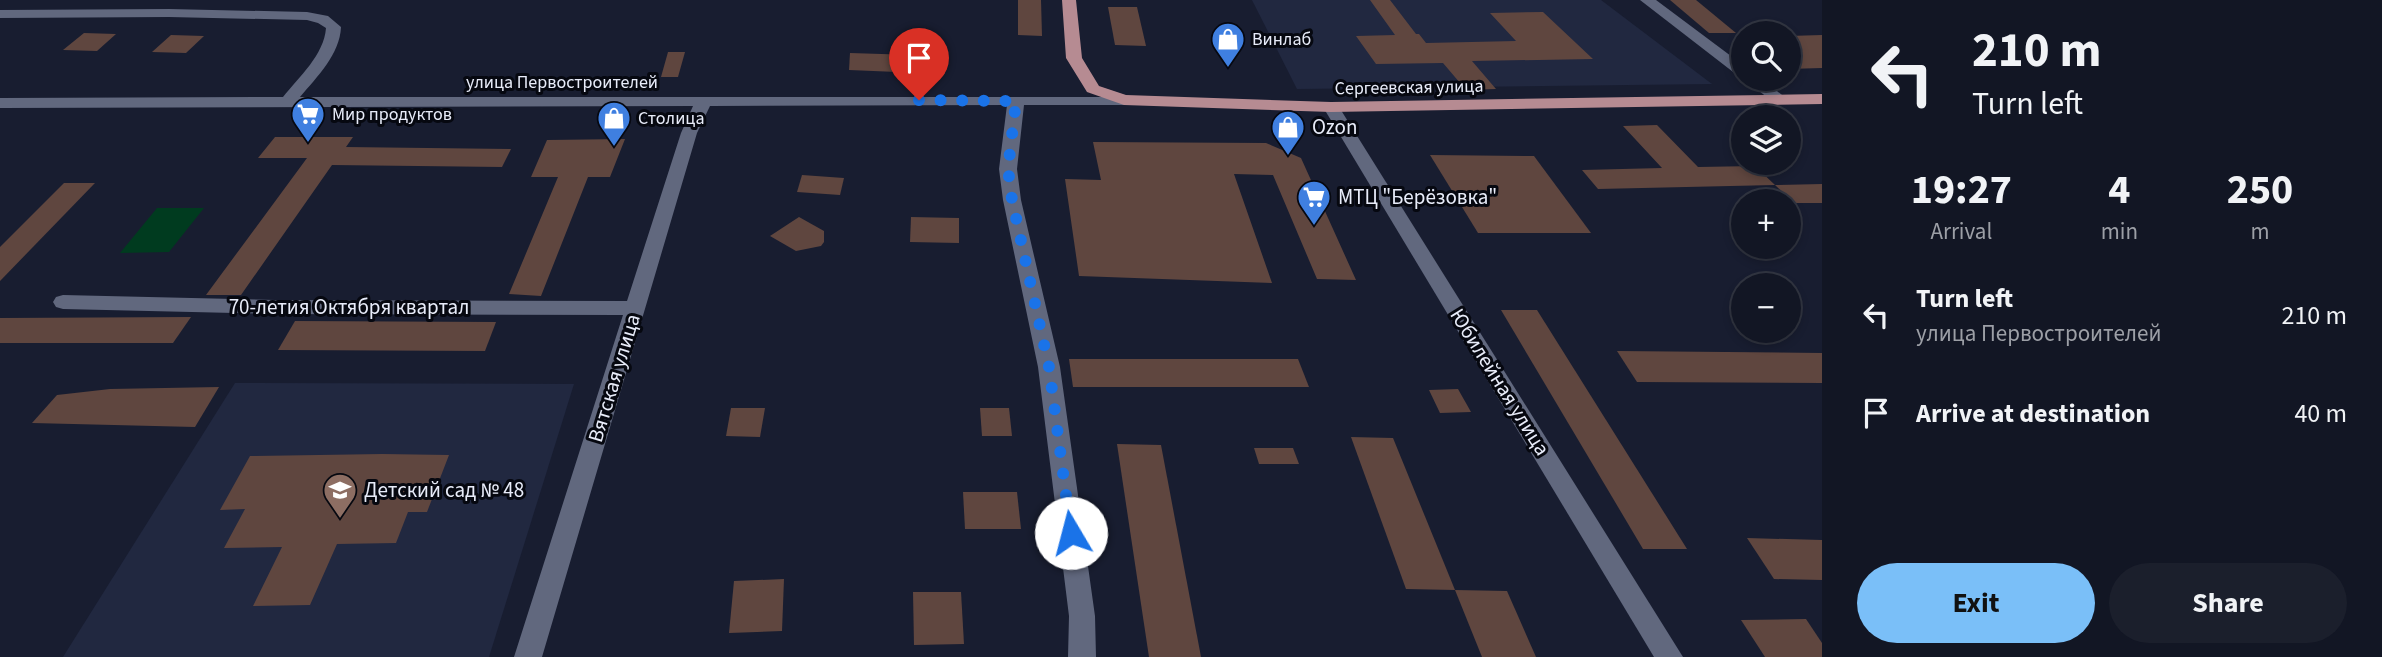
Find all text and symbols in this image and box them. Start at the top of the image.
text: 210 m [1972,16,2101,86]
shop icon: Винлаб [1209,20,1247,69]
map controls [1731,21,1801,343]
button: search [1731,21,1801,91]
place label: Винлаб [1252,27,1311,52]
pin [889,28,949,100]
icon: left [1857,28,1948,119]
icon: arrive [900,39,938,77]
street label: улица Первостроителей [466,70,658,95]
street label: Сергеевская улица [1334,74,1484,101]
text: Turn left [1972,81,2083,127]
supermarket icon: Мир продуктов [289,95,327,144]
shop icon: Столица [595,99,633,148]
place label: Мир продуктов [332,102,452,127]
button: layers [1731,105,1801,175]
place label: Столица [638,106,705,131]
shop icon: Ozon [1269,108,1307,157]
place label: Ozon [1312,112,1357,142]
text: 19:27 [1911,160,2012,220]
text: 4 [2108,160,2130,220]
text: 250 [2227,160,2293,220]
supermarket icon: МТЦ "Берёзовка" [1295,178,1333,227]
place label: МТЦ "Берёзовка" [1338,182,1497,212]
button: + [1731,189,1801,259]
text: Arrival [1930,215,1992,248]
text: min [2101,215,2138,248]
text: m [2250,215,2270,248]
button: − [1731,273,1801,343]
text: Turn left [1916,280,2013,317]
street label: 70-летия Октября квартал [229,292,469,322]
icon: left [1857,296,1895,334]
text: 210 m [2281,297,2347,334]
street label: Юбилейная улица [1443,303,1557,461]
street label: Вятская улица [580,310,648,446]
text: улица Первостроителей [1916,317,2161,350]
icon: arrive [1857,394,1895,432]
text: Arrive at destination [1916,395,2150,432]
text: 40 m [2294,395,2347,432]
school or university icon: Детский сад № 48 [321,471,359,520]
place label: Детский сад № 48 [364,475,524,505]
position arrow [1034,496,1108,570]
button: Exit [1857,563,2095,643]
button: Share [2109,563,2347,643]

